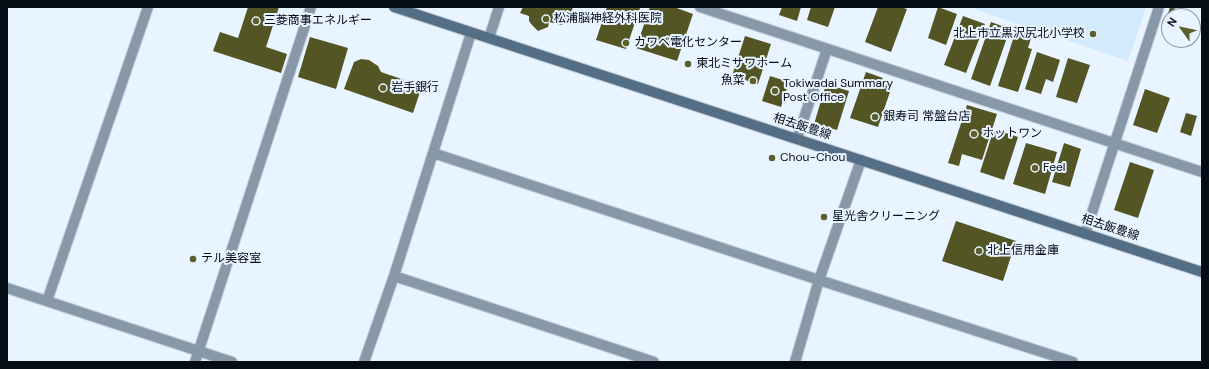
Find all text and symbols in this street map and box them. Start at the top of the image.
north arrow [1161,8,1201,48]
place label: 松浦脳神経外科医院 [554,12,662,26]
place label: 三菱商事エネルギー [264,14,372,28]
marker: 松浦脳神経外科医院 [541,14,551,24]
text: N [1164,15,1180,29]
marker: 三菱商事エネルギー [251,16,261,26]
place label: 北上市立黒沢尻北小学校 [953,27,1085,41]
marker: 北上市立黒沢尻北小学校 [1088,29,1098,39]
place label: カワベ電化センター [634,36,742,50]
marker: カワベ電化センター [621,38,631,48]
place label: 東北ミサワホーム [696,57,792,71]
marker: 東北ミサワホーム [683,59,693,69]
place label: 魚菜 [721,74,745,88]
marker: 魚菜 [748,76,758,86]
place label: Tokiwadai Summary Post Office [783,77,893,105]
place label: 岩手銀行 [391,81,439,95]
marker: 岩手銀行 [378,83,388,93]
marker: Tokiwadai Summary Post Office [770,86,780,96]
place label: 銀寿司 常盤台店 [883,110,970,124]
street label: 相去飯豊線 [771,111,833,143]
marker: 銀寿司 常盤台店 [870,112,880,122]
place label: ホットワン [982,127,1042,141]
marker: ホットワン [969,129,979,139]
place label: Chou-Chou [780,151,845,165]
marker: Chou-Chou [767,153,777,163]
place label: Feel [1043,161,1065,175]
marker: Feel [1030,163,1040,173]
place label: 星光舎クリーニング [832,210,940,224]
marker: 星光舎クリーニング [819,212,829,222]
street label: 相去飯豊線 [1079,212,1141,244]
place label: 北上信用金庫 [987,244,1059,258]
marker: 北上信用金庫 [974,246,984,256]
place label: テル美容室 [201,252,261,266]
marker: テル美容室 [188,254,198,264]

